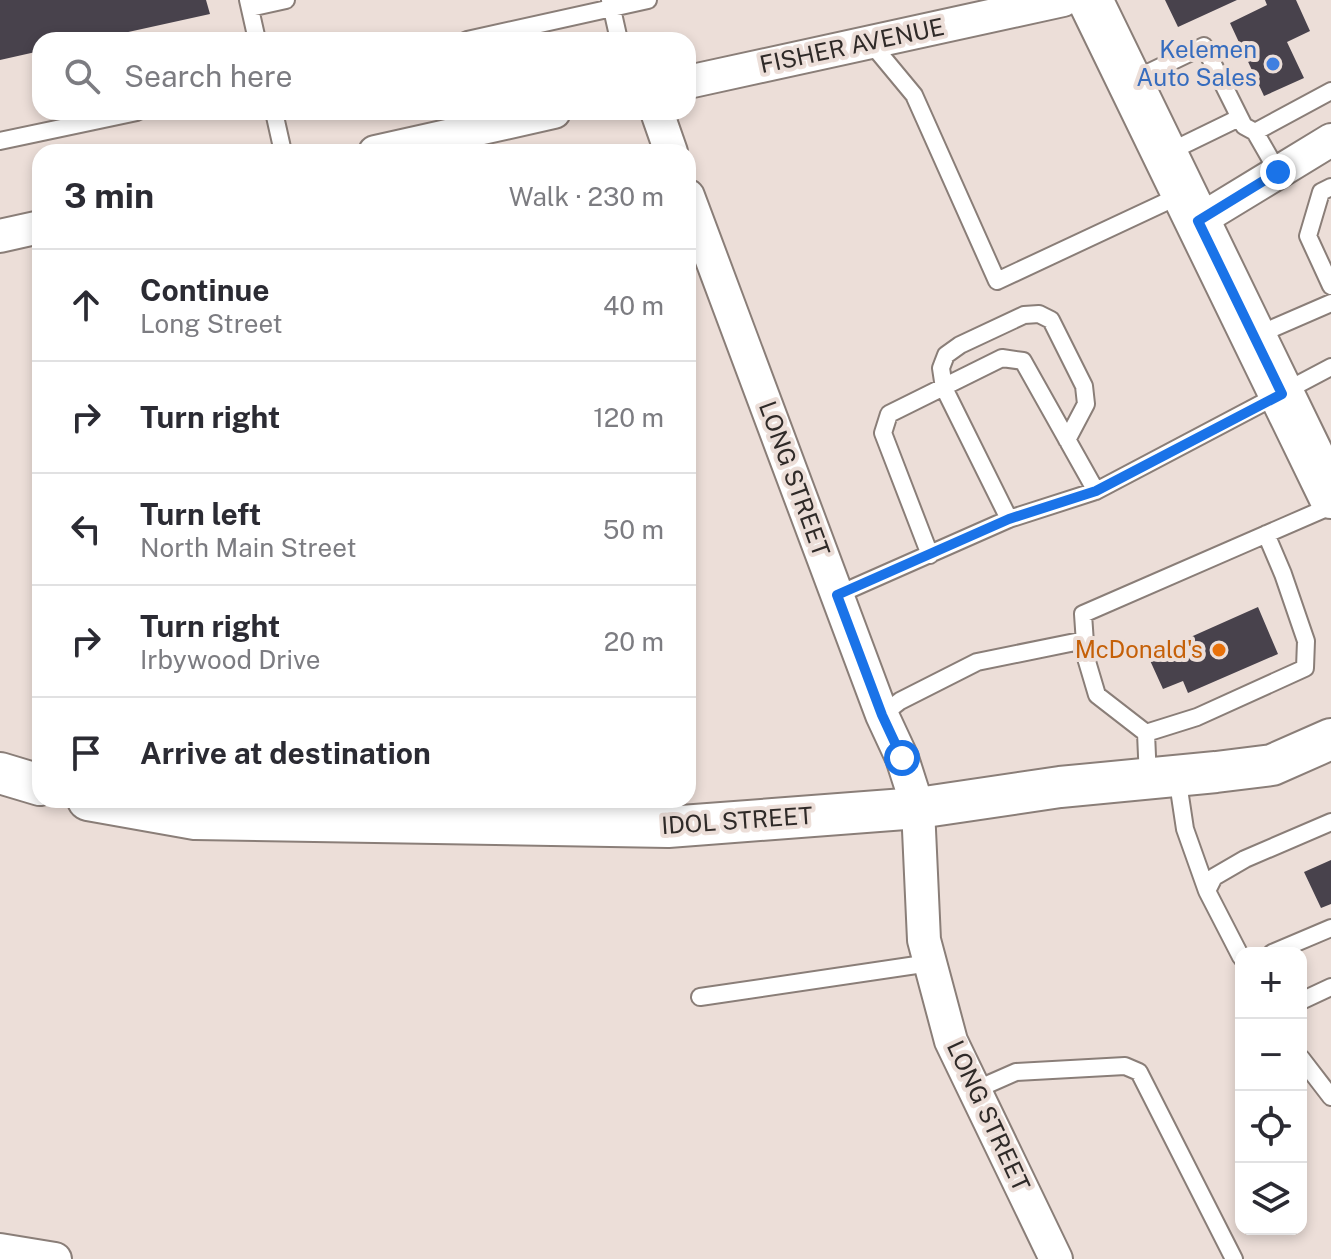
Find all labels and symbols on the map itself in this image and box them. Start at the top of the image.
street label: FISHER AVENUE [757,12,947,78]
place label: Kelemen Auto Sales [1136,35,1257,91]
marker: Kelemen Auto Sales [1264,55,1282,73]
route end [1260,154,1296,190]
street label: LONG STREET [754,397,836,560]
place label: McDonald's [1075,635,1203,663]
marker: McDonald's [1210,641,1228,659]
route start [884,740,920,776]
street label: IDOL STREET [660,801,813,839]
street label: LONG STREET [942,1036,1036,1195]

